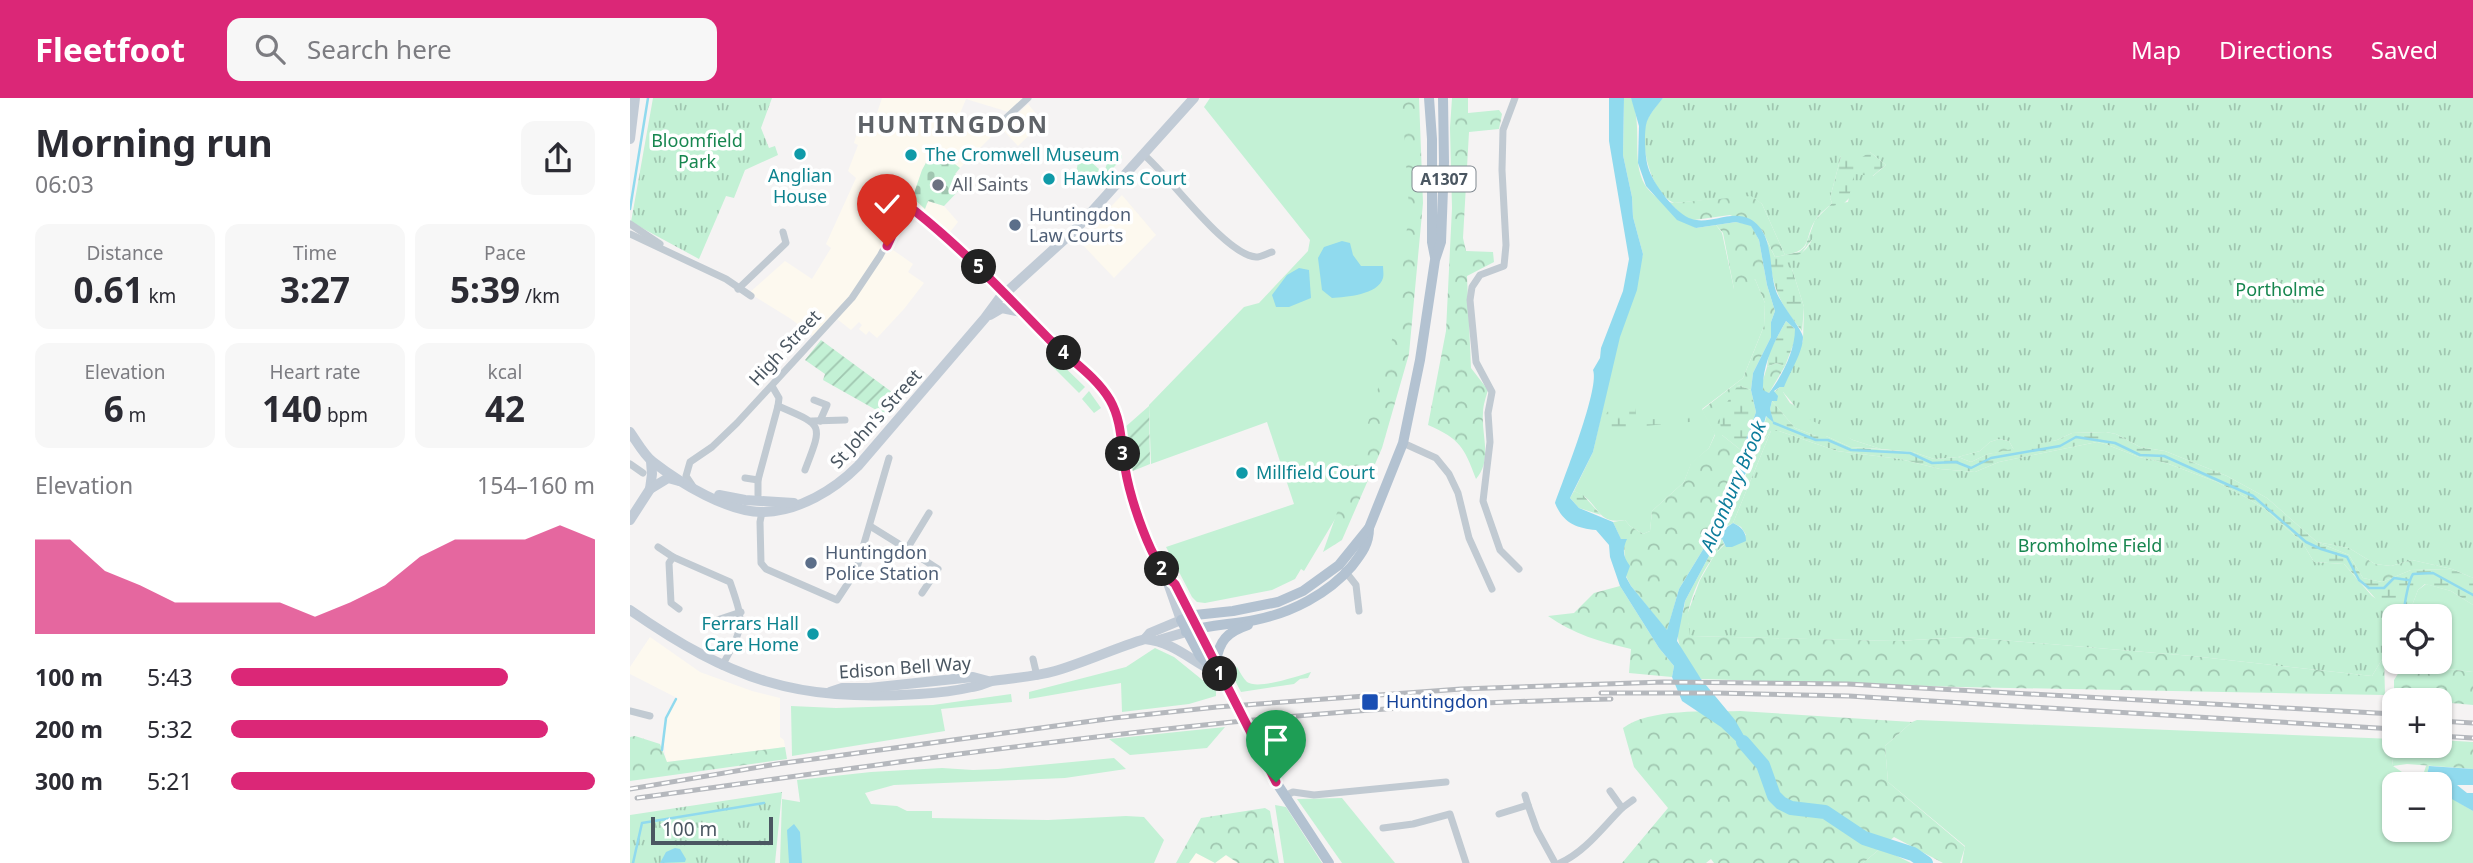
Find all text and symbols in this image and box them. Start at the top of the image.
search box [227,18,717,81]
text: Fleetfoot [35,27,185,72]
icon: search [251,30,289,68]
text: Search here [307,31,452,67]
text: Map [2131,33,2181,66]
text: Directions [2219,33,2333,66]
text: Saved [2371,33,2438,66]
district label: HUNTINGDON [857,107,1049,140]
text: Morning run [35,116,273,168]
button: share [521,121,595,195]
park label: Bloomfield Park [651,128,743,173]
place label: The Cromwell Museum [925,142,1120,166]
marker: Anglian House [792,146,808,162]
marker: The Cromwell Museum [903,147,919,163]
place label: Anglian House [768,163,832,208]
place label: Hawkins Court [1063,166,1187,190]
road number: A1307 [1412,166,1476,192]
text: 06:03 [35,168,94,200]
marker: Hawkins Court [1041,171,1057,187]
place label: All Saints [952,172,1028,196]
pin [857,174,917,246]
marker: All Saints [930,177,946,193]
icon: check [868,185,906,223]
place label: Huntingdon Law Courts [1029,202,1131,247]
marker: Huntingdon Law Courts [1007,217,1023,233]
text: Distance [87,240,163,266]
text: Time [293,240,337,266]
text: Pace [484,240,526,266]
pin: 5 [962,250,996,284]
text: 5 [973,253,984,279]
text: 0.61 [74,266,144,313]
text: 3:27 [280,266,350,313]
text: 5:39 [450,266,520,313]
park label: Portholme [2235,277,2325,301]
text: km [144,283,176,309]
text: /km [520,283,560,309]
street label: High Street [743,304,826,390]
pin: 4 [1046,336,1082,370]
text: 4 [1058,339,1069,365]
text: Elevation [84,359,166,385]
text: Heart rate [270,359,360,385]
text: kcal [488,359,522,385]
street label: St John's Street [824,363,927,473]
text: 6 [104,385,124,432]
text: 140 [262,385,322,432]
text: 42 [485,385,525,432]
text: m [124,402,146,428]
text: bpm [322,402,368,428]
water label: Alconbury Brook [1693,417,1772,557]
pin: 3 [1106,436,1140,472]
text: 3 [1117,440,1128,466]
place label: Millfield Court [1256,460,1375,484]
marker: Millfield Court [1234,465,1250,481]
text: Elevation [35,469,133,501]
text: 154–160 m [477,469,595,501]
park label: Bromholme Field [2018,533,2162,557]
place label: Huntingdon Police Station [825,540,939,585]
pin: 2 [1144,552,1180,587]
marker: Huntingdon Police Station [803,555,819,571]
text: 2 [1156,555,1167,581]
map controls [2382,604,2452,842]
button: locate [2382,604,2452,674]
place label: Ferrars Hall Care Home [701,611,799,656]
marker: Ferrars Hall Care Home [805,626,821,642]
street label: Edison Bell Way [838,650,973,684]
pin: 1 [1202,656,1238,692]
text: 1 [1214,660,1225,686]
text: 100 m [35,661,103,693]
text: 5:43 [147,661,193,693]
button: + [2382,688,2452,758]
place label: Huntingdon [1386,689,1488,713]
marker: Huntingdon [1360,692,1380,712]
pin [1246,710,1306,782]
text: 200 m [35,713,103,745]
text: 5:32 [147,713,193,745]
icon: arrive [1257,721,1295,759]
text: 300 m [35,765,103,797]
text: 5:21 [147,765,193,797]
button: − [2382,772,2452,842]
scale bar [651,814,774,846]
text: 100 m [662,816,717,842]

